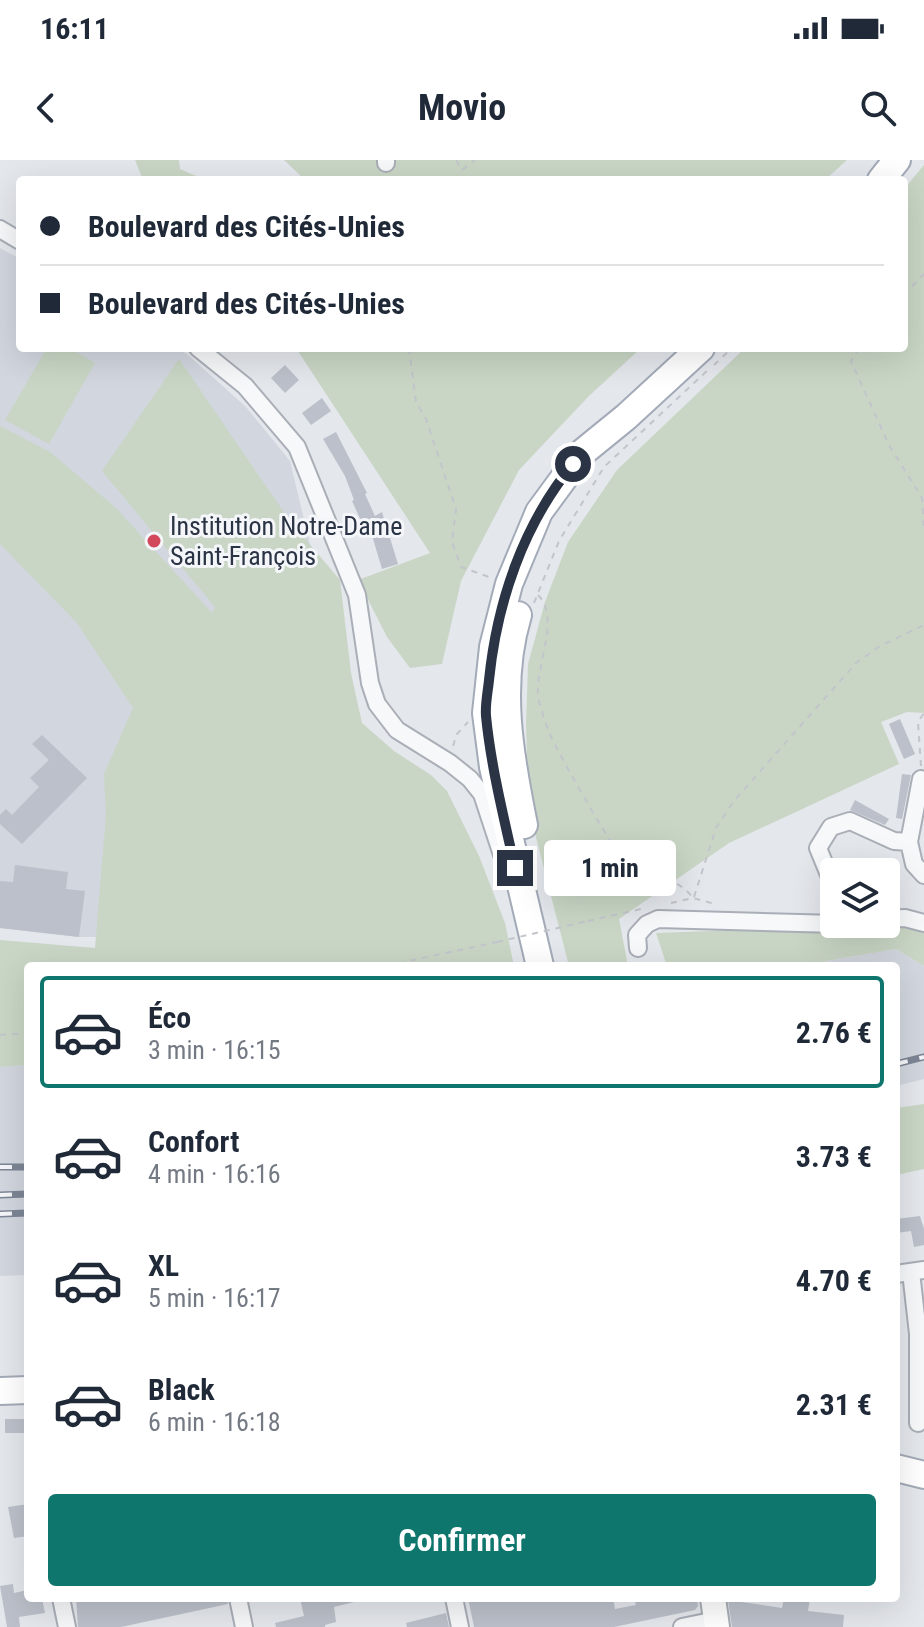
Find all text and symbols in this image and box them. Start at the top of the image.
text: 16:11 [40,11,109,46]
icon: back [24,86,68,130]
icon: search [856,86,900,130]
text: Movio [418,87,506,129]
text: Boulevard des Cités-Unies [88,209,405,244]
text: Boulevard des Cités-Unies [88,286,405,321]
route start [555,446,591,482]
place label: Institution Notre‐Dame Saint‐François [170,511,402,571]
marker: Institution Notre‐Dame Saint‐François [145,532,163,550]
callout: 1 min [543,840,675,896]
route end [497,850,533,886]
text: 1 min [581,853,639,883]
map controls [820,858,900,938]
button: layers [820,858,900,938]
icon: car [52,996,124,1068]
text: Éco [148,1000,191,1035]
text: 2.76 € [796,1015,872,1050]
text: 3 min · 16:15 [148,1035,281,1065]
icon: car [52,1120,124,1192]
text: Confort [148,1124,239,1159]
text: 3.73 € [796,1139,872,1174]
text: 4 min · 16:16 [148,1159,281,1189]
icon: car [52,1244,124,1316]
text: XL [148,1248,179,1283]
text: 4.70 € [796,1263,872,1298]
text: 5 min · 16:17 [148,1283,281,1313]
icon: car [52,1368,124,1440]
text: Black [148,1372,215,1407]
text: 2.31 € [796,1387,872,1422]
text: 6 min · 16:18 [148,1407,281,1437]
button: Confirmer [48,1494,876,1586]

